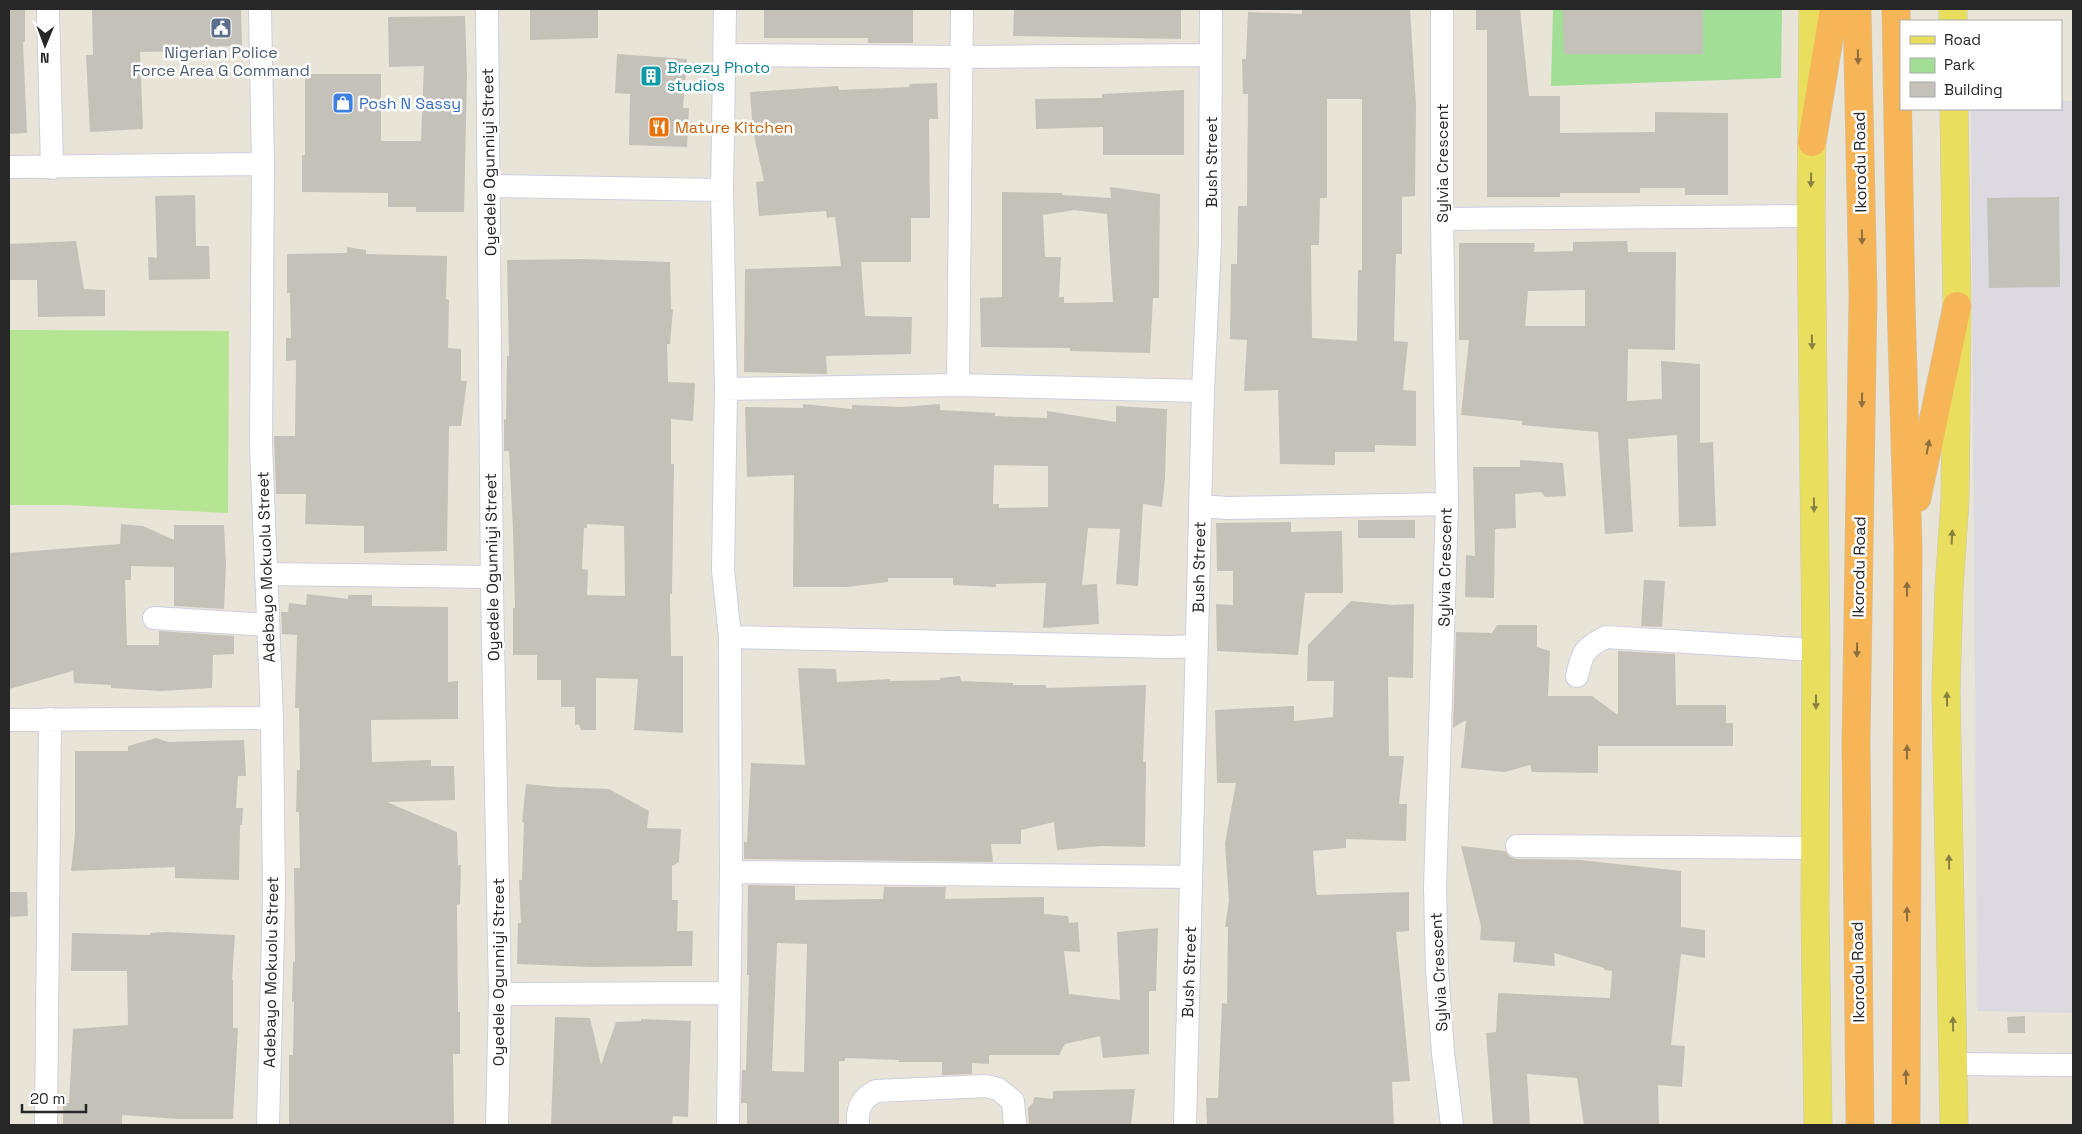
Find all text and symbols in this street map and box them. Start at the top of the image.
public building icon: Nigerian Police Force Area G Command [209,16,233,40]
north arrow [20,20,70,70]
legend [1900,20,2062,110]
text: Road [1944,30,1981,49]
place label: Nigerian Police Force Area G Command [132,42,310,81]
text: N [40,49,50,67]
one-way arrow [1854,50,1862,66]
text: Park [1944,55,1975,74]
place label: Breezy Photo studios [667,57,770,96]
building icon: Breezy Photo studios [639,64,663,88]
street label: Oyedele Ogunniyi Street [477,68,501,256]
text: Building [1944,80,2003,99]
shop icon: Posh N Sassy [331,91,355,115]
place label: Posh N Sassy [359,93,461,114]
street label: Sylvia Crescent [1432,103,1453,223]
street label: Ikorodu Road [1849,111,1871,213]
restaurant icon: Mature Kitchen [647,115,671,139]
street label: Bush Street [1201,116,1222,208]
place label: Mature Kitchen [675,117,793,138]
one-way arrow [1807,172,1815,188]
one-way arrow [1858,230,1866,246]
one-way arrow [1808,335,1816,351]
one-way arrow [1858,392,1866,408]
one-way arrow [1924,438,1932,454]
street label: Adebayo Mokuolu Street [252,471,280,663]
street label: Oyedele Ogunniyi Street [480,473,504,661]
one-way arrow [1810,497,1818,513]
street label: Sylvia Crescent [1433,507,1457,627]
street label: Ikorodu Road [1848,516,1870,618]
street label: Bush Street [1188,521,1210,613]
one-way arrow [1949,528,1957,544]
one-way arrow [1903,581,1911,597]
one-way arrow [1853,642,1861,658]
one-way arrow [1942,691,1950,707]
one-way arrow [1812,695,1820,711]
one-way arrow [1903,743,1911,759]
one-way arrow [1945,853,1953,869]
street label: Adebayo Mokuolu Street [259,876,283,1068]
street label: Oyedele Ogunniyi Street [488,878,509,1066]
one-way arrow [1903,906,1911,922]
street label: Sylvia Crescent [1425,912,1453,1032]
street label: Ikorodu Road [1847,921,1869,1023]
street label: Bush Street [1177,926,1201,1018]
one-way arrow [1949,1016,1957,1032]
one-way arrow [1902,1068,1910,1084]
scale bar [22,1082,86,1114]
text: 20 m [30,1089,65,1108]

